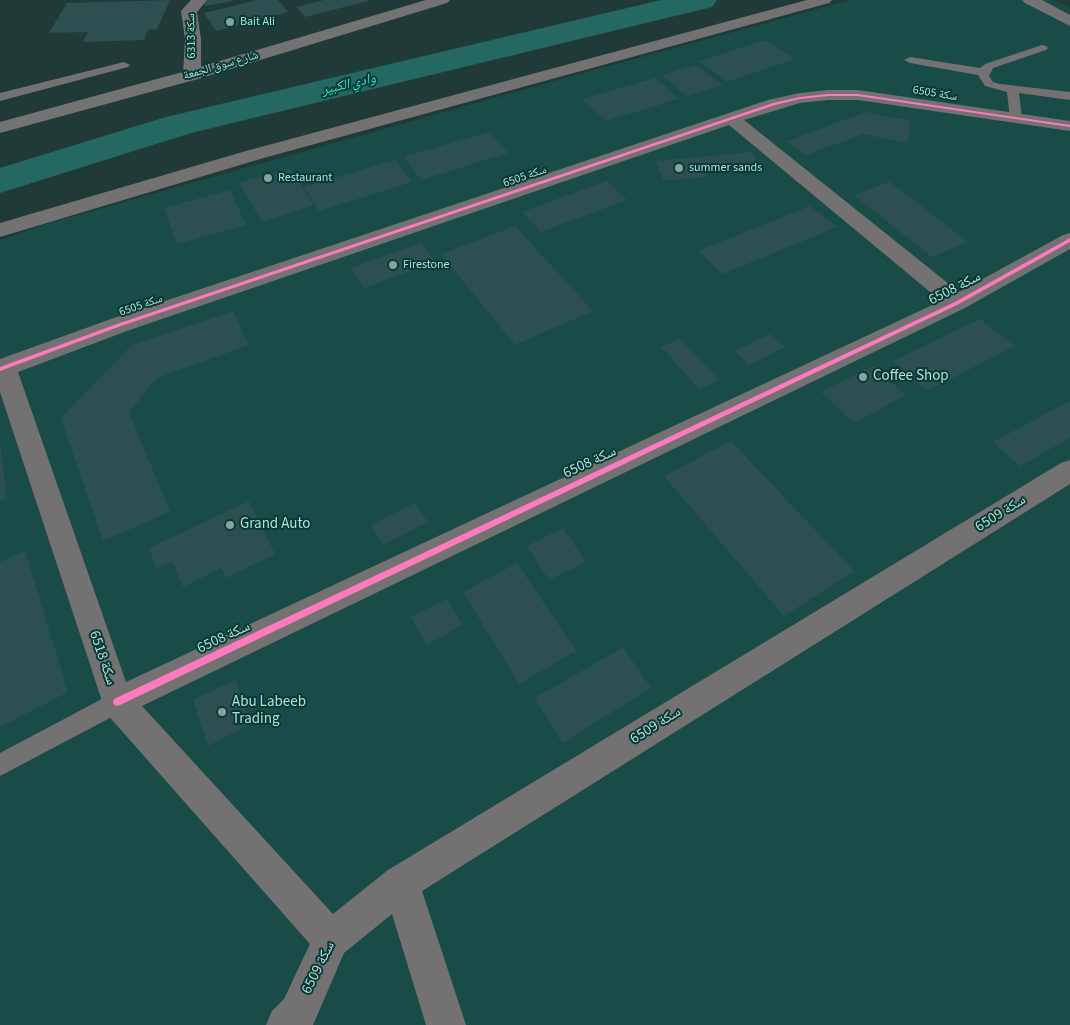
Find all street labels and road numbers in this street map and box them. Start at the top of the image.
street label: سكة 6313 [184,13,200,59]
street label: شارع سوق الجمعة [182,48,260,84]
street label: سكة 6505 [912,83,958,105]
street label: سكة 6505 [501,163,549,191]
street label: سكة 6508 [926,268,984,310]
street label: سكة 6505 [117,292,165,320]
street label: سكة 6508 [561,443,619,483]
street label: سكة 6509 [972,491,1030,537]
street label: سكة 6508 [195,618,253,658]
street label: سكة 6518 [84,628,120,688]
street label: سكة 6509 [627,703,685,749]
street label: سكة 6509 [299,939,339,997]

